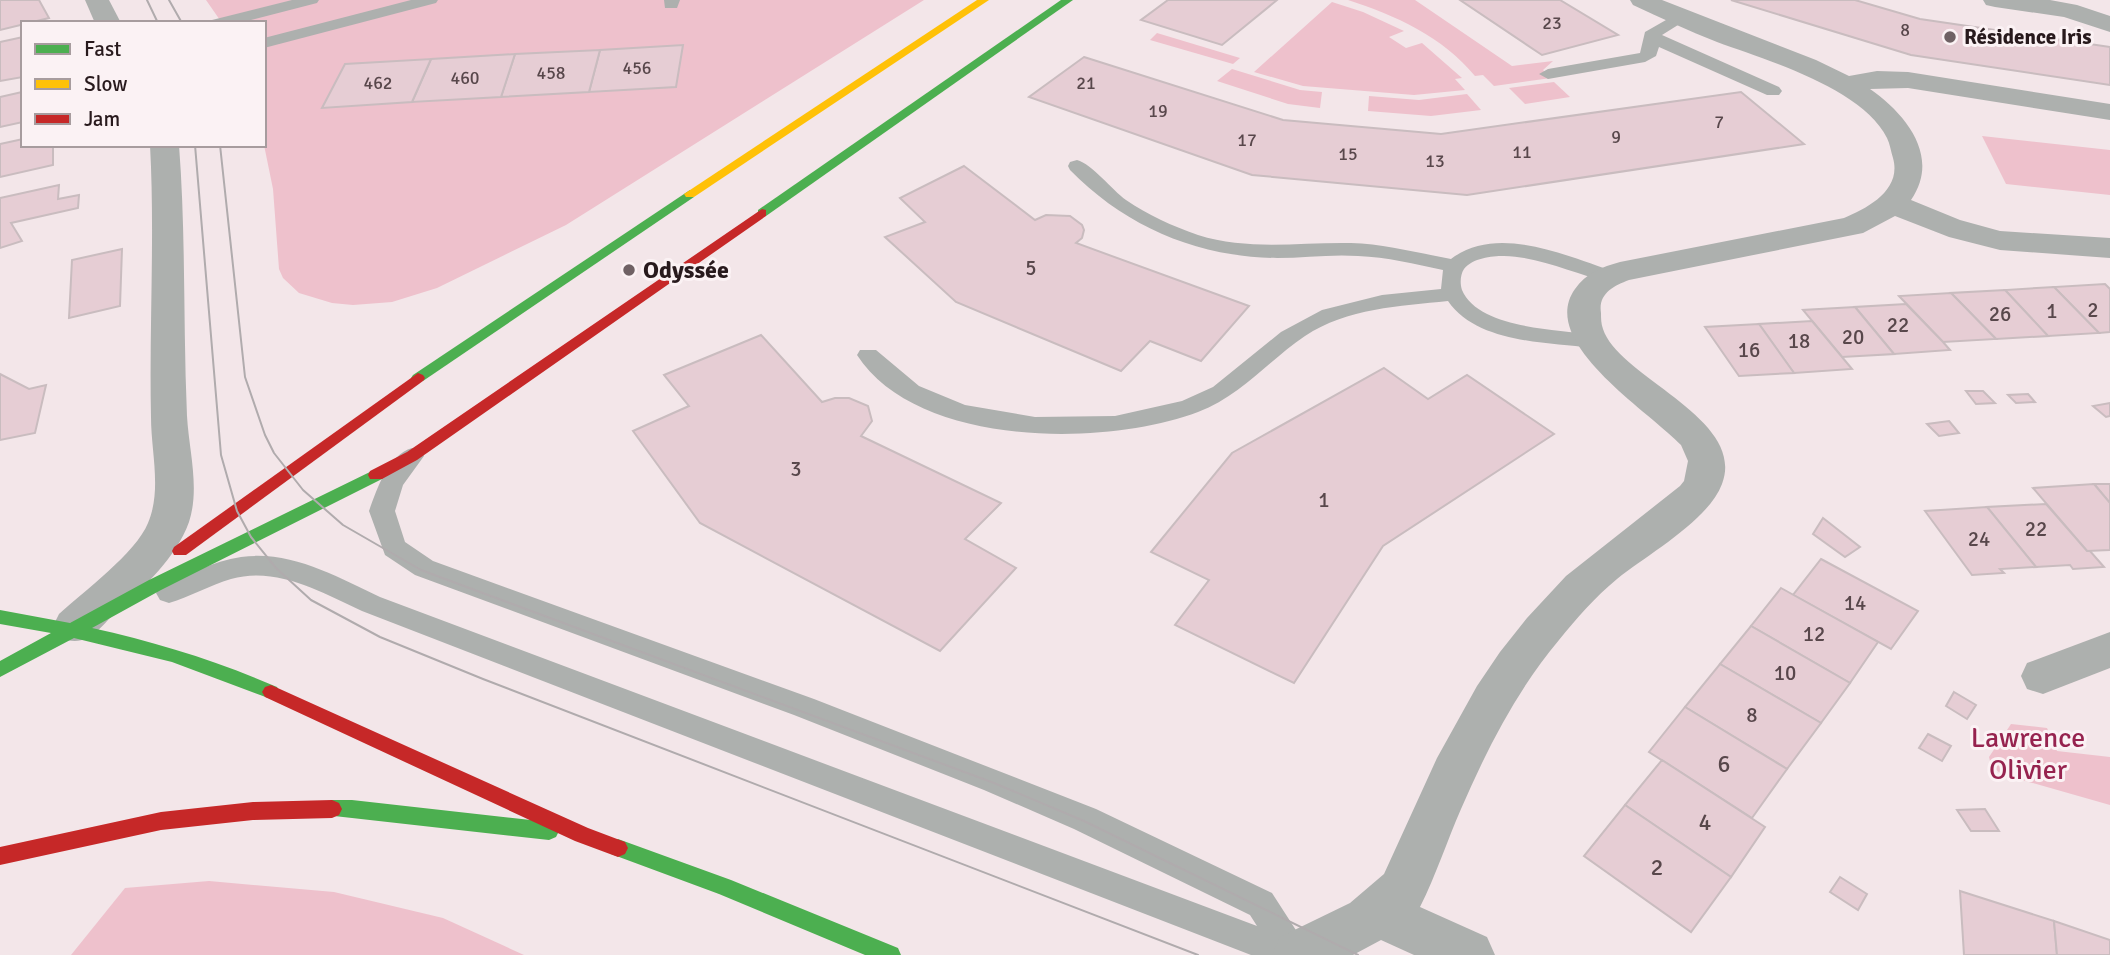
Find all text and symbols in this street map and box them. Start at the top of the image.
house number: 23 [1542,12,1562,34]
house number: 8 [1900,19,1910,41]
legend [21,21,266,147]
place label: Résidence Iris [1964,24,2092,50]
marker: Résidence Iris [1942,29,1958,45]
text: Fast [84,36,121,62]
house number: 456 [622,57,652,79]
house number: 458 [536,62,566,84]
house number: 460 [450,67,480,89]
text: Slow [84,71,128,97]
house number: 462 [363,72,393,94]
house number: 21 [1076,72,1096,94]
house number: 19 [1148,100,1168,122]
text: Jam [84,106,120,132]
house number: 7 [1714,111,1724,133]
house number: 9 [1611,126,1621,148]
house number: 17 [1237,129,1257,151]
house number: 11 [1512,141,1532,163]
house number: 15 [1338,143,1358,165]
house number: 13 [1425,150,1445,172]
place label: Odyssée [643,255,729,285]
house number: 5 [1025,255,1037,281]
marker: Odyssée [621,262,637,278]
house number: 2 [2087,297,2099,323]
house number: 1 [2046,298,2058,324]
house number: 26 [1989,301,2011,327]
house number: 22 [1887,312,1909,338]
house number: 20 [1842,324,1864,350]
house number: 18 [1788,328,1810,354]
house number: 16 [1738,337,1760,363]
house number: 3 [790,456,802,482]
house number: 1 [1318,487,1330,513]
house number: 22 [2025,516,2047,542]
house number: 24 [1968,526,1990,552]
house number: 14 [1844,590,1866,616]
house number: 12 [1803,621,1825,647]
house number: 10 [1774,660,1796,686]
house number: 8 [1746,702,1758,728]
park label: Lawrence Olivier [1971,721,2085,787]
house number: 6 [1718,749,1730,779]
house number: 4 [1699,807,1712,837]
house number: 2 [1651,852,1663,882]

